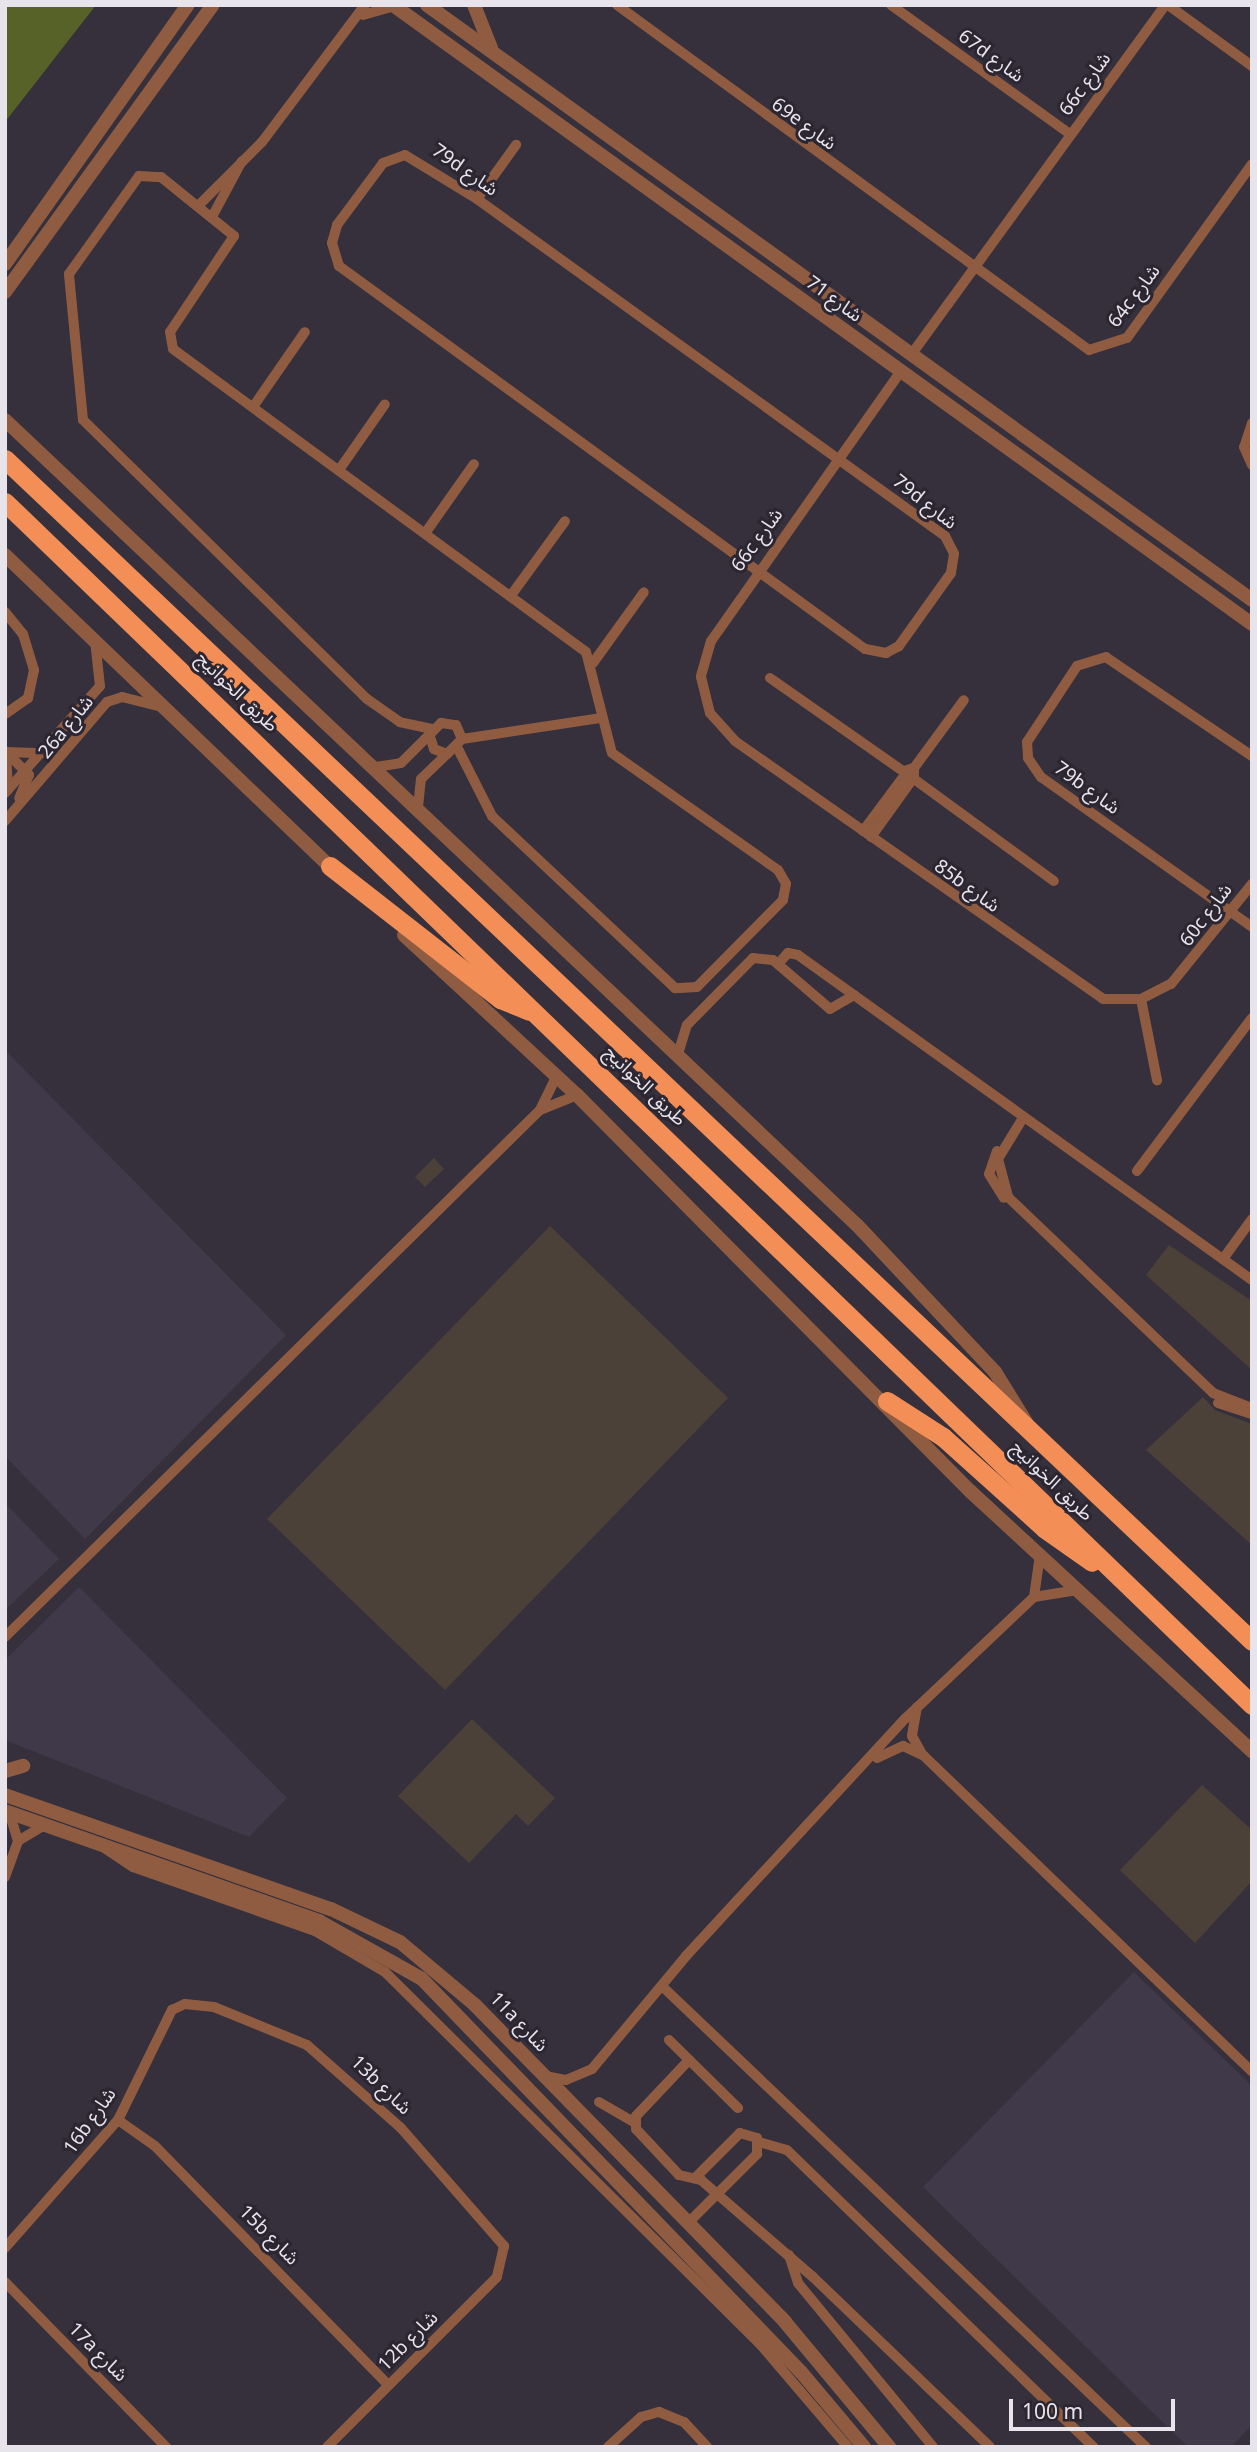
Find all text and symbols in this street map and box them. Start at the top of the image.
street label: 67d شارع [954,25,1028,87]
street label: 66c شارع [1054,48,1116,120]
street label: 69e شارع [767,93,841,155]
street label: 79d شارع [428,139,502,201]
street label: 64c شارع [1103,260,1165,332]
street label: شارع 71 [802,271,866,327]
street label: 79d شارع [888,470,962,534]
street label: 66c شارع [726,504,788,576]
street label: طريق الخوانيج [191,647,283,737]
street label: 26a شارع [34,691,98,763]
street label: 79b شارع [1050,757,1124,819]
street label: 85b شارع [930,855,1004,917]
street label: 60c شارع [1175,879,1237,951]
street label: طريق الخوانيج [599,1041,691,1131]
street label: طريق الخوانيج [1006,1436,1098,1526]
street label: 11a شارع [485,1987,553,2057]
street label: 13b شارع [346,2051,416,2119]
street label: 16b شارع [59,2084,121,2158]
street label: 15b شارع [234,2200,304,2270]
street label: 12b شارع [373,2306,443,2376]
street label: 17a شارع [64,2318,132,2386]
scale bar [1012,2386,1178,2430]
text: 100 m [1022,2397,1083,2425]

